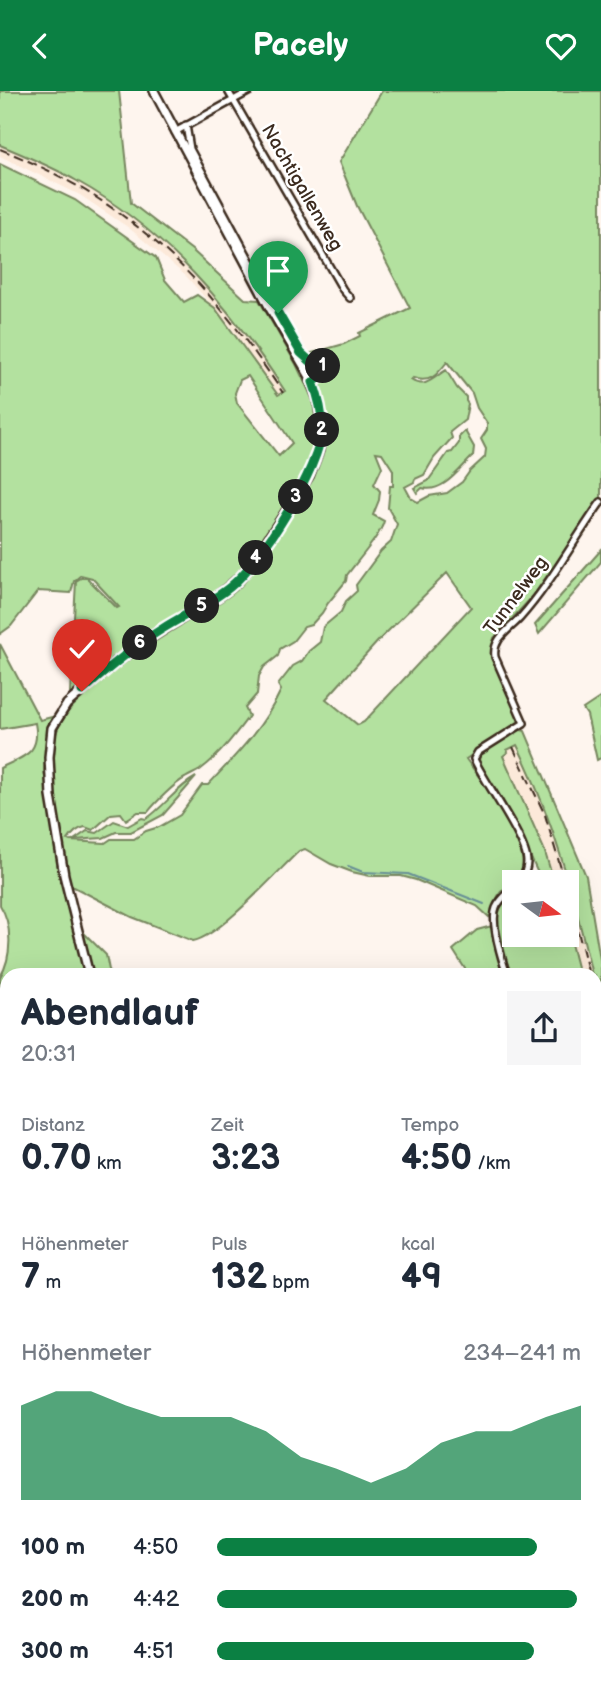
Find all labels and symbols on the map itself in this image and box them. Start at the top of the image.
street label: Nachtigallenweg [256,120,347,255]
pin [248,241,308,313]
pin: 1 [306,349,340,383]
pin: 2 [304,413,340,447]
pin: 3 [278,479,314,515]
pin: 4 [238,540,274,575]
street label: Tunnelweg [479,552,553,640]
pin: 5 [184,589,220,623]
pin [52,619,112,691]
pin: 6 [122,625,158,661]
north arrow [502,870,579,947]

